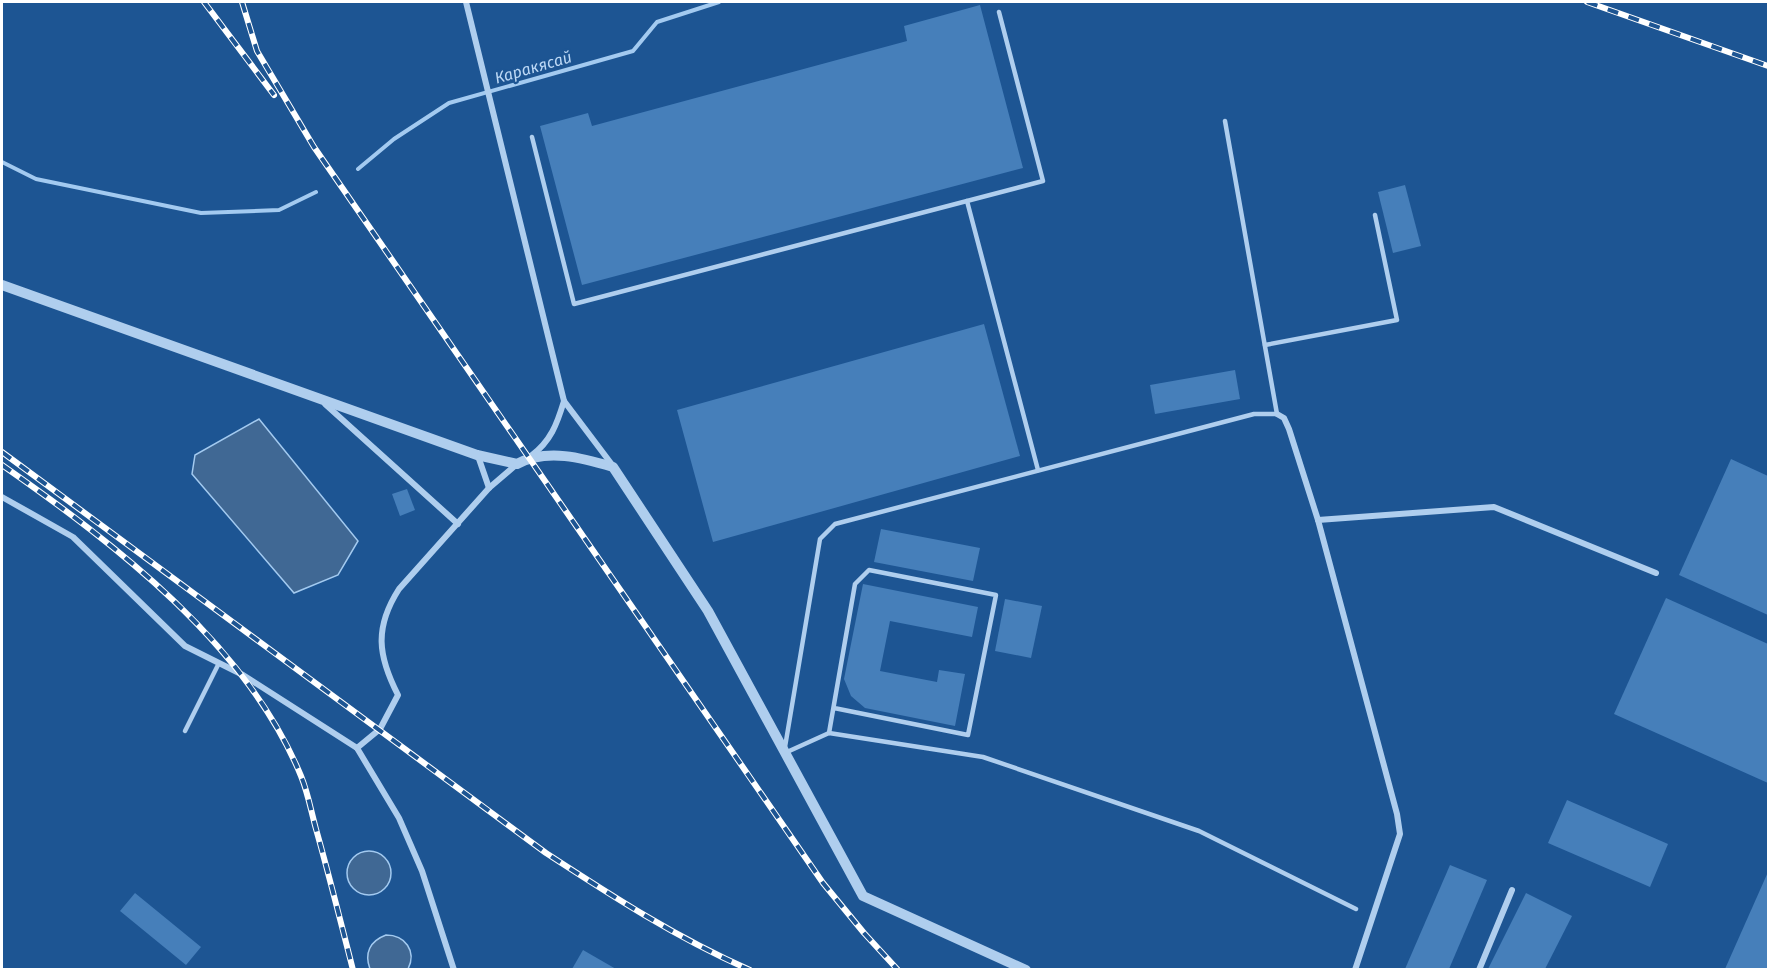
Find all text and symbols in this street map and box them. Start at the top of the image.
water label: Каракясай [492,47,574,88]

